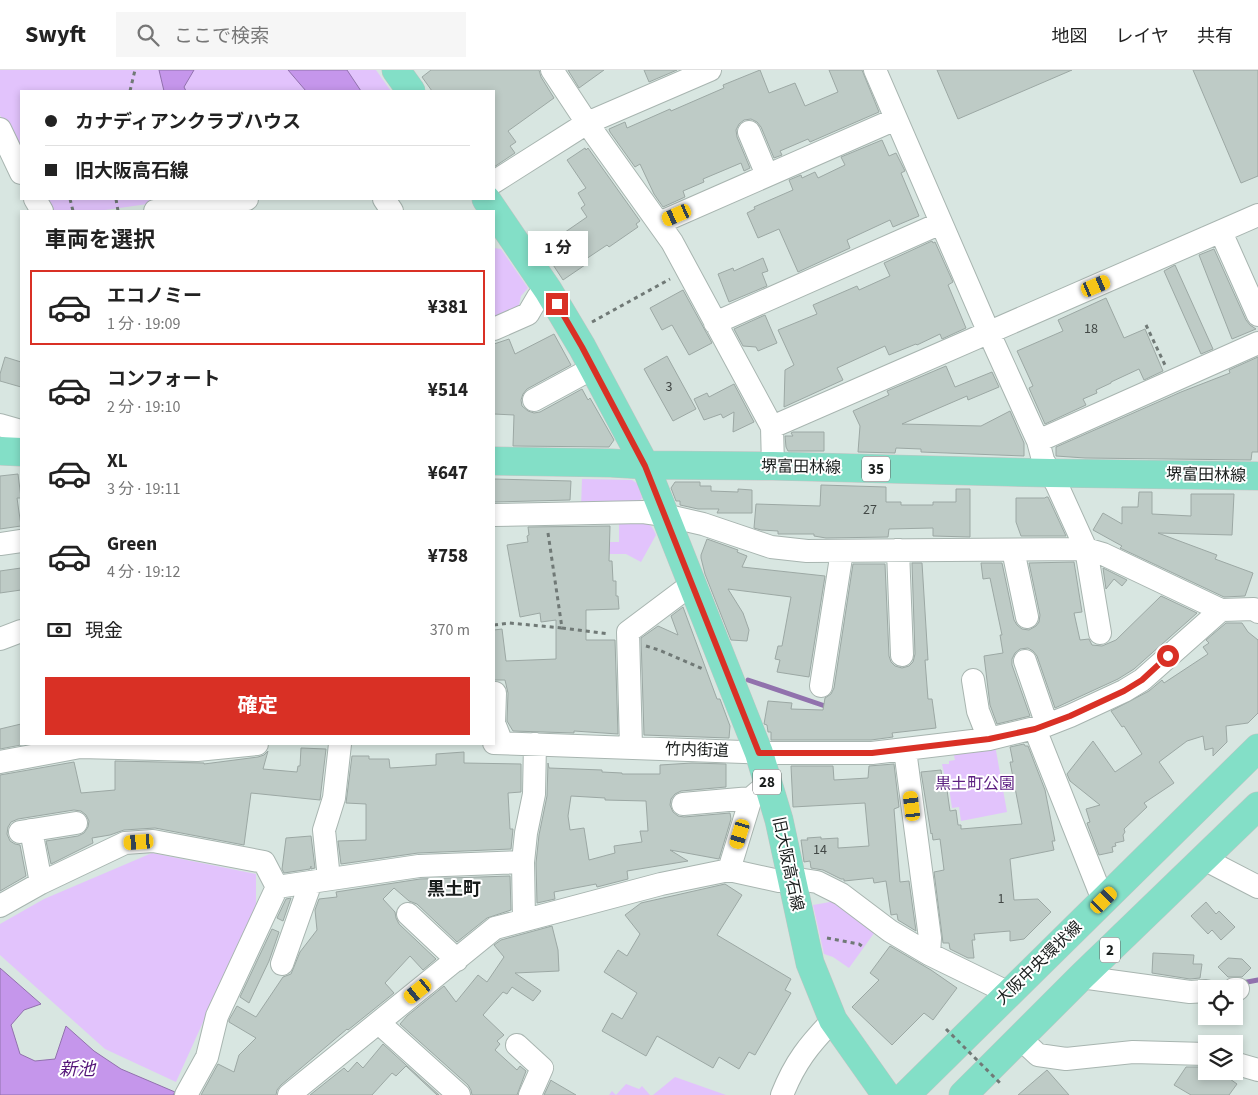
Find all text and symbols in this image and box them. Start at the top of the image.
search box [116,12,466,57]
text: Swyft [25,17,86,52]
icon: search [134,21,162,49]
text: ここで検索 [174,23,269,50]
text: 地図 [1052,24,1088,49]
text: レイヤ [1116,24,1169,49]
text: 共有 [1197,24,1233,49]
text: カナディアンクラブハウス [75,109,301,136]
text: 旧大阪高石線 [75,158,189,185]
car [660,202,693,228]
text: 車両を選択 [45,224,155,256]
callout: 1 分 [527,232,587,266]
text: 1 分 [544,237,572,259]
car [1079,273,1112,299]
text: エコノミー [107,283,202,310]
icon: car [47,285,92,330]
route end [546,293,568,315]
text: ¥381 [428,294,468,321]
text: 1 分 · 19:09 [107,313,180,335]
house number: 18 [1084,319,1098,339]
text: コンフォート [107,366,220,393]
icon: car [47,368,92,413]
text: ¥514 [428,377,468,404]
house number: 3 [666,377,673,397]
text: 2 分 · 19:10 [107,396,180,418]
text: XL [107,448,128,475]
icon: car [47,451,92,496]
street label: 堺富田林線 [761,455,841,479]
road number: 35 [862,456,890,482]
text: ¥647 [428,460,468,487]
street label: 堺富田林線 [1166,463,1246,487]
text: 3 分 · 19:11 [107,478,180,500]
house number: 27 [863,500,877,520]
text: Green [107,531,157,558]
icon: car [47,534,92,579]
text: ¥758 [428,543,468,570]
text: 4 分 · 19:12 [107,561,180,583]
icon: cash [45,616,73,644]
text: 現金 [85,618,123,645]
text: 370 m [430,619,470,641]
route start [1157,645,1179,667]
button: 確定 [45,677,470,735]
street label: 竹内街道 [665,738,729,762]
road number: 28 [753,770,781,794]
park label: 黒土町公園 [935,773,1015,795]
car [902,790,921,822]
street label: 旧大阪高石線 [767,815,809,913]
car [728,817,751,851]
car [123,833,154,851]
house number: 14 [813,840,827,860]
district label: 黒土町 [427,877,481,902]
car [1088,884,1119,916]
house number: 1 [998,889,1005,909]
street label: 大阪中央環状線 [991,916,1087,1010]
road number: 2 [1100,938,1120,962]
car [401,976,434,1006]
map controls [1198,980,1243,1080]
button: locate [1198,980,1243,1025]
button: layers [1198,1035,1243,1080]
water label: 新池 [59,1057,97,1082]

